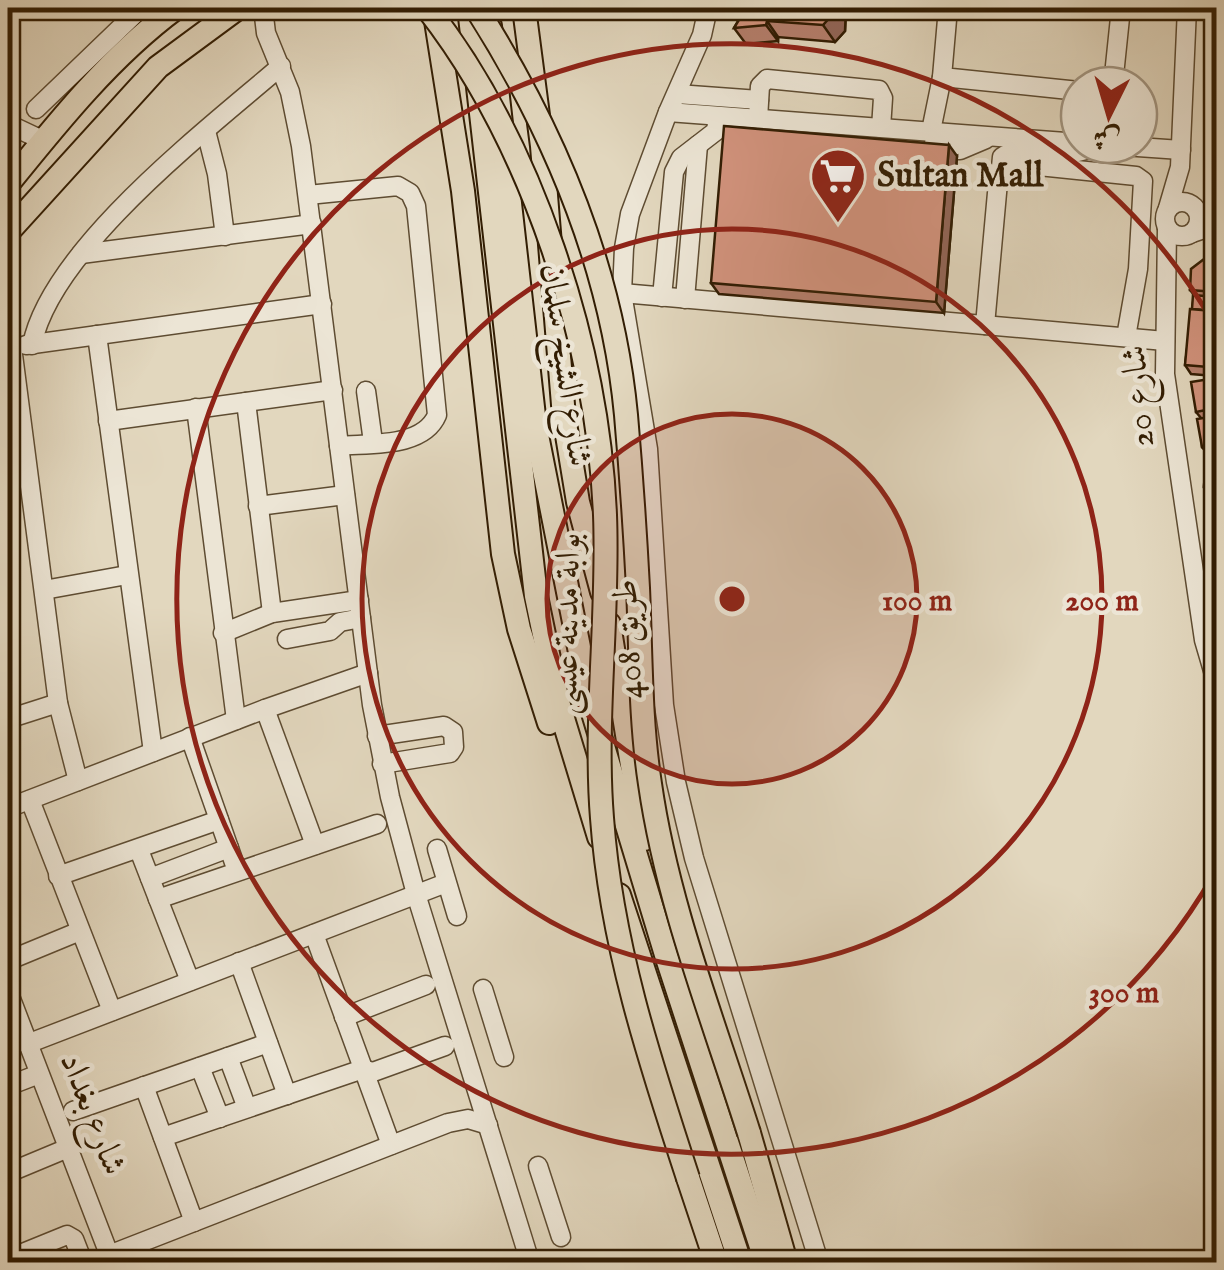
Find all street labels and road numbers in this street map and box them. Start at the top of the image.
street label: شارع الشيخ سلمان [523,260,602,470]
street label: شارع 20 [1112,343,1170,449]
street label: بوابة مدينة عيسى [544,533,592,715]
street label: طريق 408 [603,578,655,700]
street label: شارع بغداد [44,1046,136,1183]

